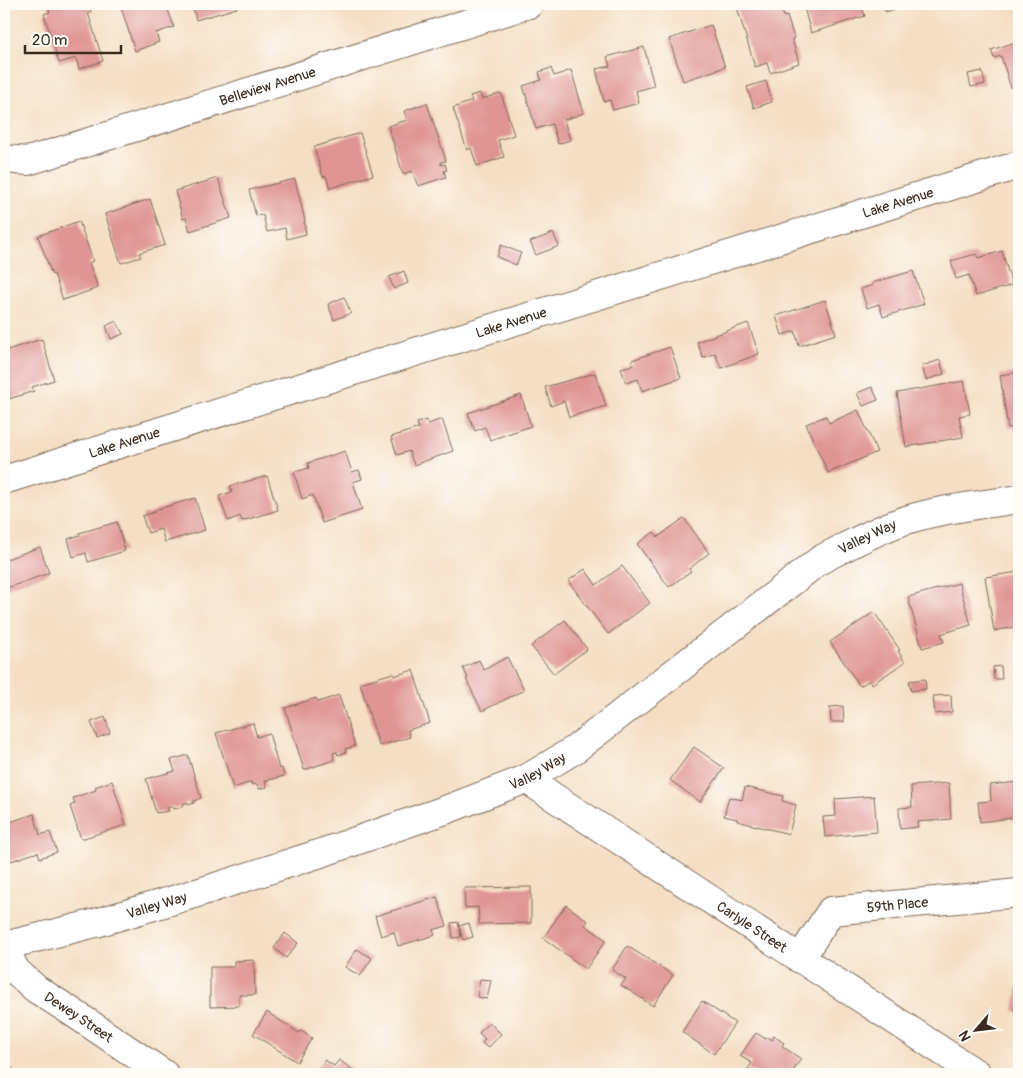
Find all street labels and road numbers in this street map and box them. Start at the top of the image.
street label: Belleview Avenue [217,63,318,109]
street label: Lake Avenue [861,184,936,222]
street label: Lake Avenue [474,304,549,342]
street label: Lake Avenue [87,424,162,462]
street label: Valley Way [835,516,899,558]
street label: Valley Way [507,749,569,794]
street label: Valley Way [125,889,189,922]
street label: 59th Place [866,894,929,917]
street label: Carlyle Street [713,898,790,957]
street label: Dewey Street [41,989,117,1046]

